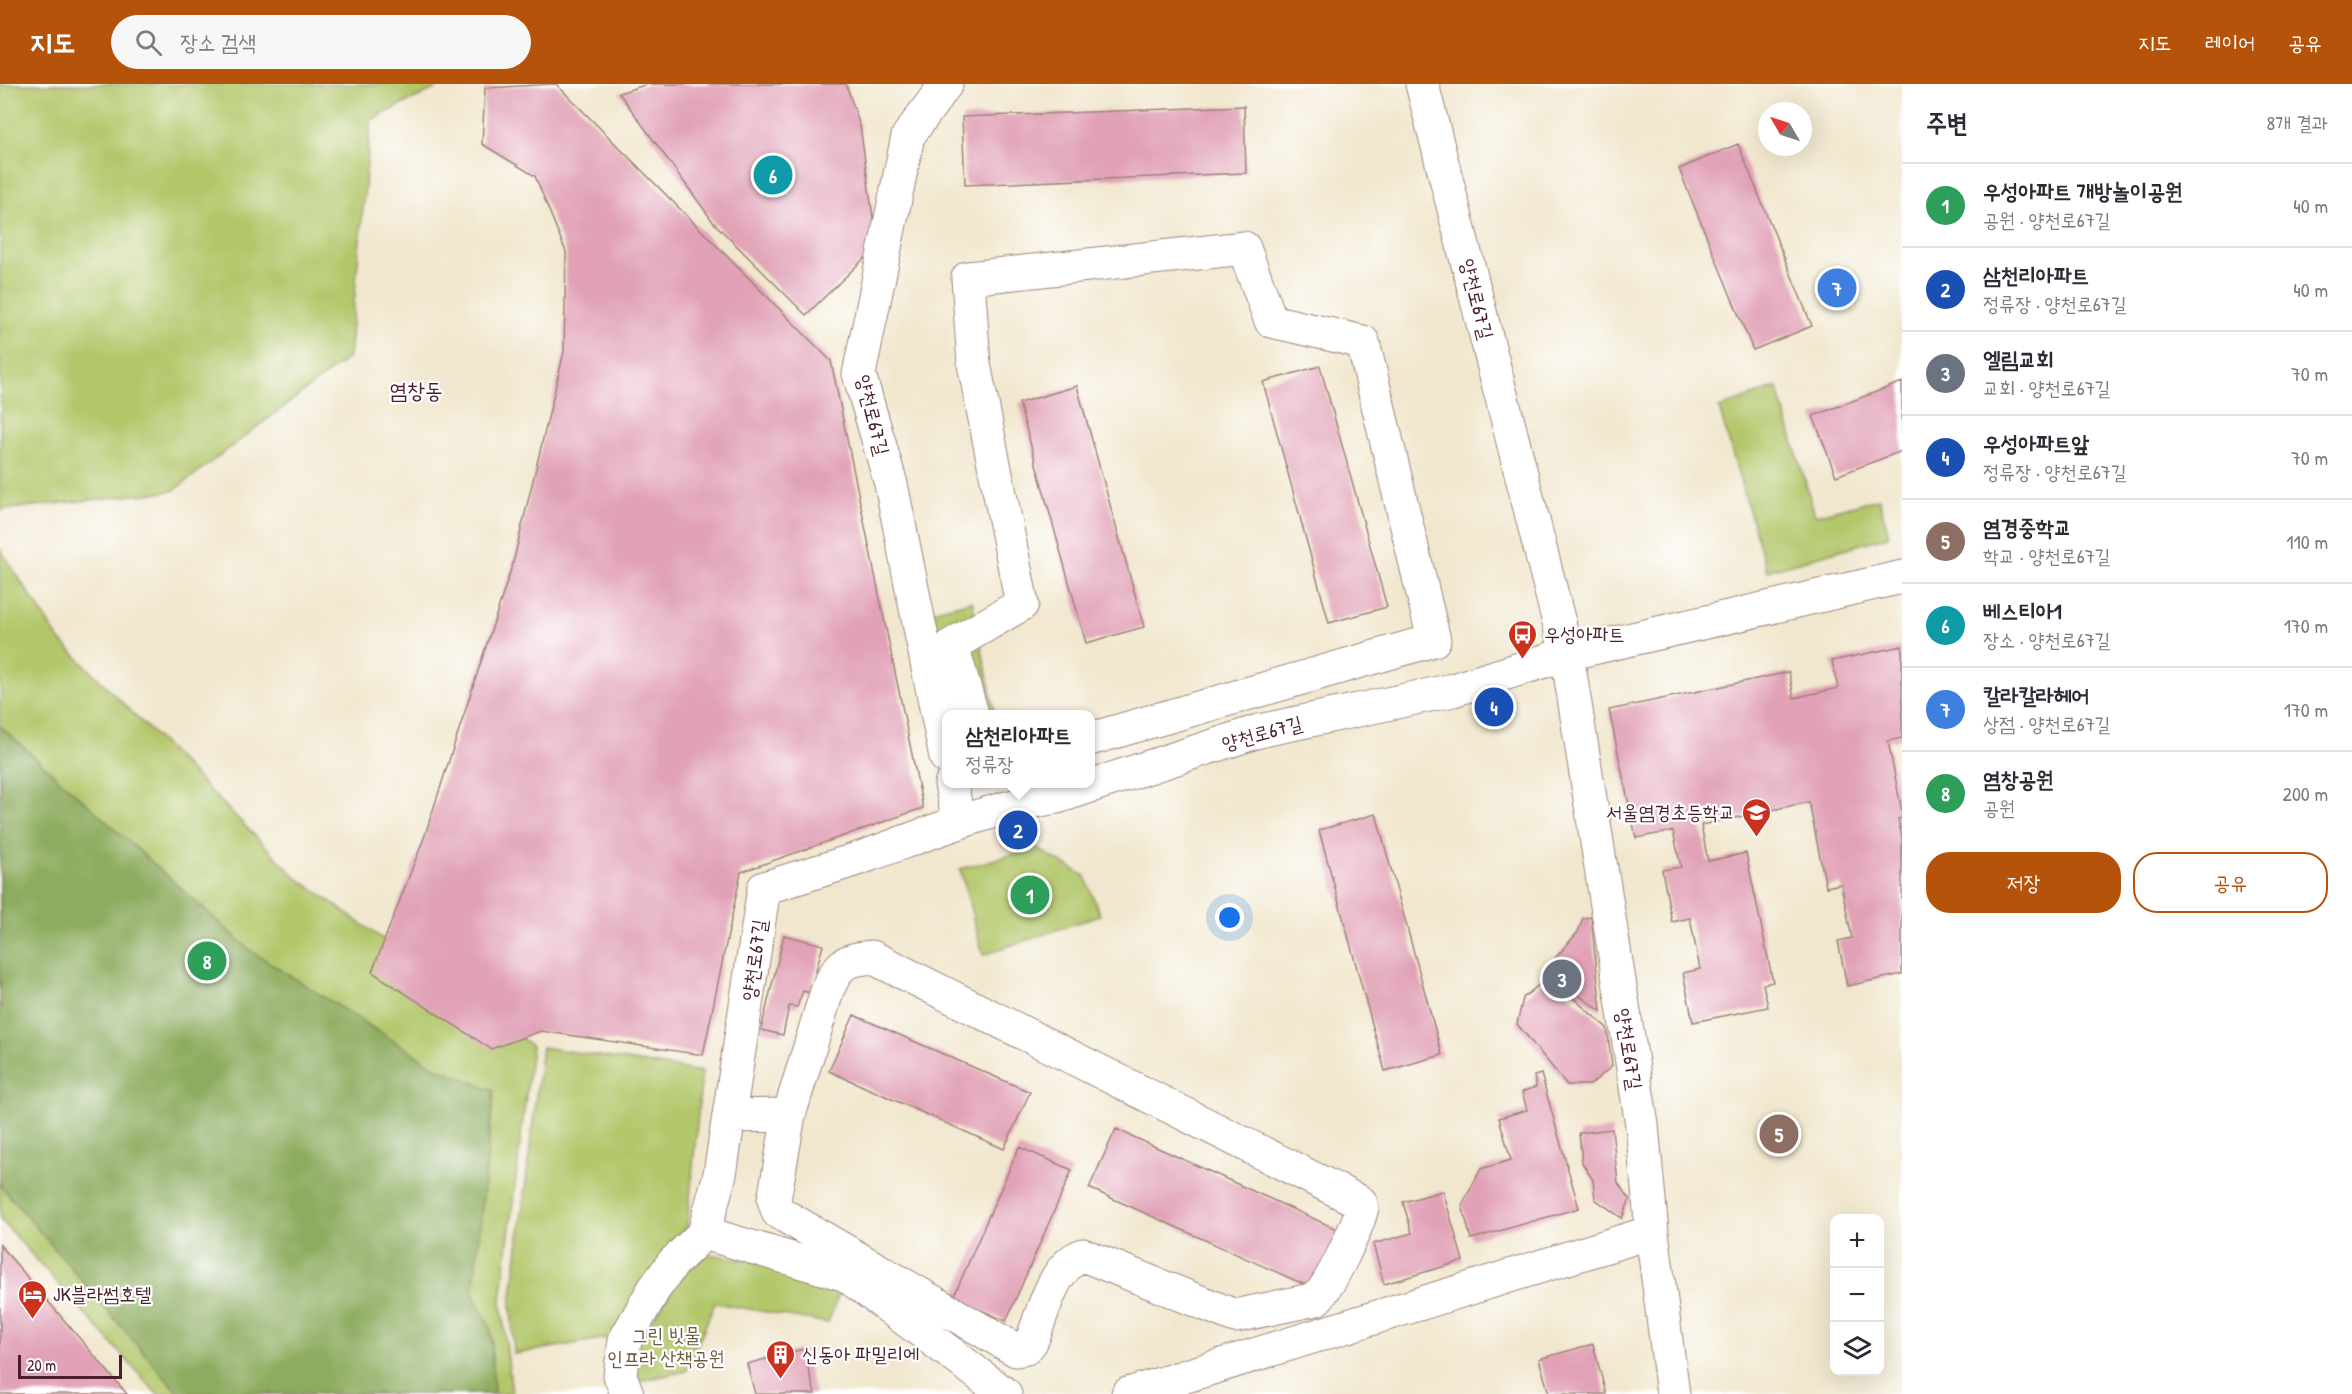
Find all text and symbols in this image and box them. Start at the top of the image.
search box [111,15,531,69]
text: 지도 [30,23,75,61]
icon: search [132,26,165,59]
text: 장소 검색 [180,27,256,57]
text: 지도 [2138,28,2172,57]
text: 레이어 [2205,28,2255,57]
text: 공유 [2288,28,2322,57]
north arrow [1758,102,1812,156]
text: 주변 [1926,105,1968,140]
text: 8개 결과 [2266,109,2328,136]
pin: 6 [754,152,792,197]
text: 우성아파트 개방놀이공원 [1983,176,2183,206]
text: 1 [1942,192,1949,219]
text: 40 m [2293,192,2328,219]
text: 공원 · 양천로67길 [1983,206,2111,233]
street label: 양천로67길 [1454,256,1501,342]
text: 삼천리아파트 [1983,260,2089,290]
pin: 7 [1818,266,1856,310]
text: 2 [1941,276,1950,303]
text: 40 m [2293,276,2328,303]
text: 정류장 · 양천로67길 [1983,290,2127,317]
text: 엘림교회 [1983,344,2054,374]
text: 3 [1941,360,1950,387]
text: 70 m [2291,360,2328,387]
street label: 양천로67길 [850,372,897,458]
text: 교회 · 양천로67길 [1983,374,2111,401]
district label: 염창동 [389,375,443,405]
text: 우성아파트앞 [1983,428,2089,458]
text: 4 [1942,444,1949,471]
text: 70 m [2291,444,2328,471]
text: 정류장 · 양천로67길 [1983,458,2127,485]
text: 염경중학교 [1983,512,2072,542]
text: 5 [1941,528,1950,555]
text: 110 m [2286,528,2328,555]
text: 학교 · 양천로67길 [1983,542,2111,569]
text: 베스티아1 [1983,596,2062,626]
text: 6 [1942,612,1949,639]
text: 170 m [2284,612,2328,639]
bus stop icon: 우성아파트 [1507,618,1539,660]
place label: 우성아파트 [1544,620,1624,647]
text: 장소 · 양천로67길 [1983,626,2111,653]
text: 칼라칼라헤어 [1983,680,2089,710]
pin: 4 [1474,684,1514,730]
text: 7 [1941,696,1950,723]
text: 170 m [2284,696,2328,723]
street label: 양천로67길 [1219,709,1305,756]
popup [942,710,1095,788]
text: 상점 · 양천로67길 [1983,710,2111,737]
text: 삼천리아파트 [965,720,1072,750]
text: 정류장 [965,750,1014,777]
text: 염창공원 [1983,764,2054,794]
text: 8 [1941,780,1950,807]
text: 200 m [2283,780,2328,807]
text: 공원 [1983,794,2015,821]
school or university icon: 서울염경초등학교 [1740,796,1772,838]
place label: 서울염경초등학교 [1606,798,1735,825]
pin: 2 [998,808,1038,852]
button: 저장 [1926,852,2121,913]
button: 공유 [2133,852,2328,913]
pin: 1 [1010,872,1050,918]
your location [1215,903,1244,932]
street label: 양천로67길 [734,917,773,1003]
pin: 8 [188,938,226,984]
pin: 3 [1542,956,1582,1002]
street label: 양천로67길 [1610,1006,1649,1092]
pin: 5 [1760,1112,1798,1156]
map controls [1830,1214,1884,1376]
button: + [1830,1214,1884,1268]
button: − [1830,1268,1884,1322]
hotel icon: JK블라썸호텔 [16,1278,48,1320]
place label: JK블라썸호텔 [53,1280,151,1307]
park label: 그린 빗물 인프라 산책공원 [607,1321,725,1371]
button: layers [1830,1322,1884,1376]
building icon: 신동아 파밀리에 [765,1338,797,1380]
place label: 신동아 파밀리에 [802,1340,919,1367]
scale bar [18,1352,122,1380]
text: 20 m [27,1354,56,1376]

